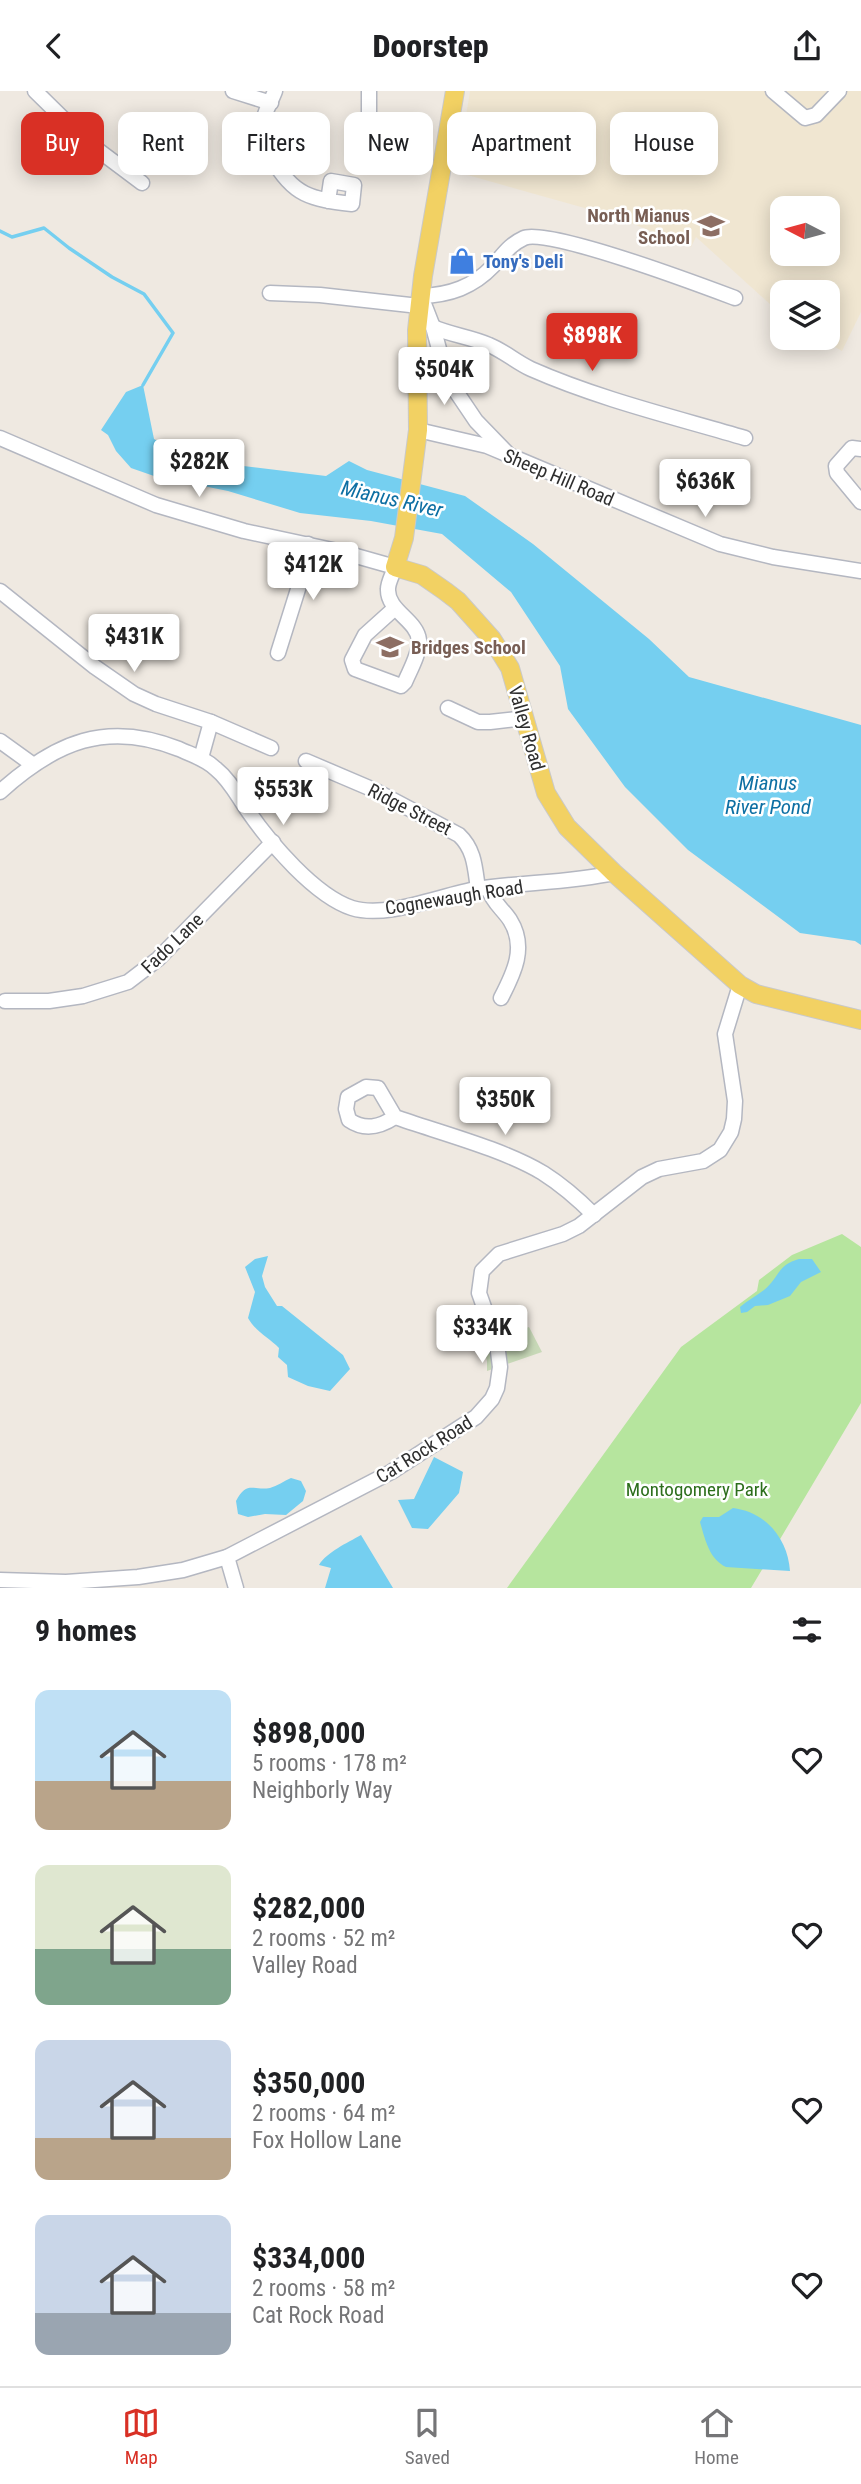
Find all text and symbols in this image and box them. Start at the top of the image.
icon: back [35,27,73,65]
text: Doorstep [372,27,489,65]
icon: share [788,27,826,65]
chip: Buy [21,112,104,175]
chip: Rent [118,112,208,175]
chip: Filters [222,112,330,175]
chip: New [344,112,433,175]
chip: Apartment [447,112,596,175]
chip: House [610,112,718,175]
north arrow [770,196,840,266]
map controls [770,196,840,350]
place label: North Mianus School [587,204,690,249]
school or university icon: North Mianus School [696,211,726,241]
shop icon: Tony's Deli [447,246,477,276]
place label: Tony's Deli [483,250,563,273]
button: layers [770,280,840,350]
pin: $898K [543,313,641,373]
text: $898K [562,322,622,349]
pin: $504K [395,347,493,407]
text: $504K [414,356,474,383]
pin: $282K [150,439,248,499]
street label: Sheep Hill Road [500,444,618,511]
text: $282K [169,448,229,475]
pin: $636K [656,459,754,519]
text: $636K [675,468,735,495]
water label: Mianus River [339,476,446,523]
pin: $412K [264,543,362,602]
text: $412K [283,551,343,578]
pin: $431K [85,615,183,674]
text: $431K [104,623,164,650]
school or university icon: Bridges School [375,632,405,662]
place label: Bridges School [411,636,526,659]
street label: Valley Road [503,683,550,773]
pin: $553K [234,767,332,827]
water label: Mianus River Pond [725,771,812,819]
text: $553K [253,776,313,803]
street label: Ridge Street [364,779,456,840]
street label: Cognewaugh Road [383,875,525,920]
street label: Fado Lane [136,908,208,979]
pin: $350K [456,1077,554,1137]
text: $350K [475,1086,535,1113]
pin: $334K [433,1305,531,1365]
text: $334K [452,1314,512,1341]
street label: Cat Rock Road [372,1411,477,1488]
park label: Montogomery Park [626,1478,769,1501]
icon: filters [788,1611,826,1649]
text: 9 homes [35,1613,137,1648]
text: $898,000 [252,1715,365,1750]
icon: home [91,1718,175,1802]
icon: heart [788,1741,826,1779]
text: 5 rooms · 178 m² [252,1750,407,1777]
text: Neighborly Way [252,1777,392,1804]
text: $282,000 [252,1890,365,1925]
icon: home [91,1893,175,1977]
icon: heart [788,1916,826,1954]
text: 2 rooms · 52 m² [252,1925,395,1952]
text: Valley Road [252,1952,358,1979]
text: $350,000 [252,2065,365,2100]
icon: home [91,2068,175,2152]
icon: heart [788,2091,826,2129]
text: 2 rooms · 64 m² [252,2100,395,2127]
text: Fox Hollow Lane [252,2127,402,2154]
text: $334,000 [252,2240,365,2275]
icon: home [91,2243,175,2327]
icon: heart [788,2266,826,2304]
text: 2 rooms · 58 m² [252,2275,395,2302]
text: Cat Rock Road [252,2302,384,2329]
tab: Map [122,2404,160,2469]
tab: Saved [405,2404,450,2469]
tab: Home [694,2404,739,2469]

